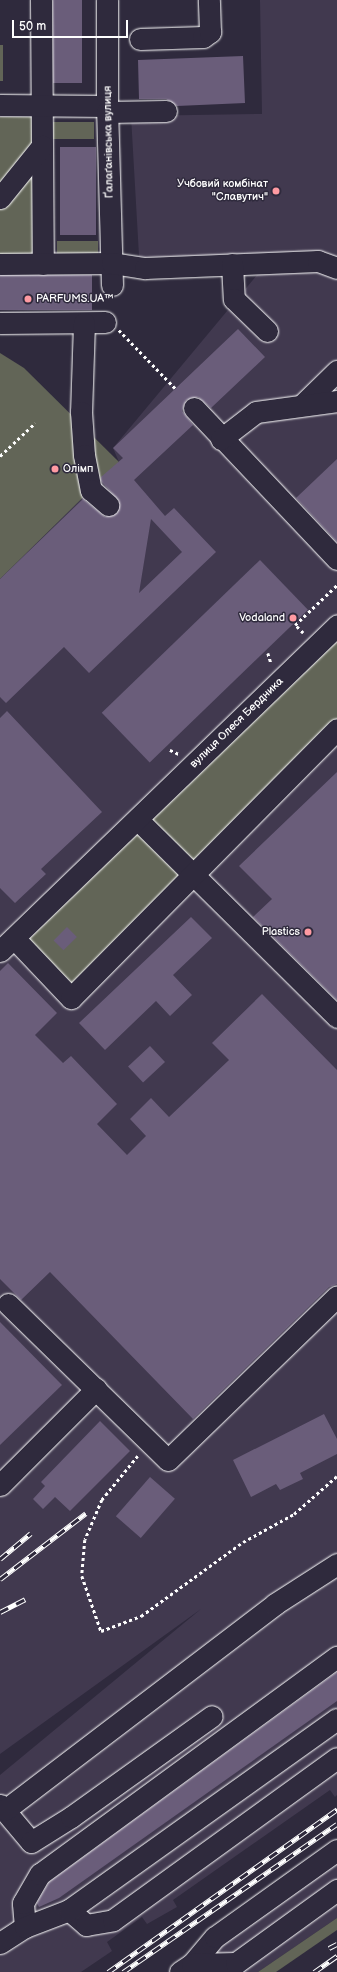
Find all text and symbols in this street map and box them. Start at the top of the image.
scale bar [14,12,130,38]
text: 50 m [19,19,46,34]
street label: Ґалаґанівська вулиця [101,86,117,198]
place label: Учбовий комбінат "Славутич" [177,178,268,204]
marker: Учбовий комбінат "Славутич" [271,186,281,196]
place label: PARFUMS.UA™ [36,292,113,306]
marker: PARFUMS.UA™ [23,294,33,304]
place label: Олімп [63,462,93,476]
marker: Олімп [50,464,60,474]
place label: Vodaland [239,611,285,625]
marker: Vodaland [288,613,298,623]
street label: вулиця Олеся Бердника [188,675,286,771]
place label: Plastics [262,925,300,939]
marker: Plastics [303,927,313,937]

